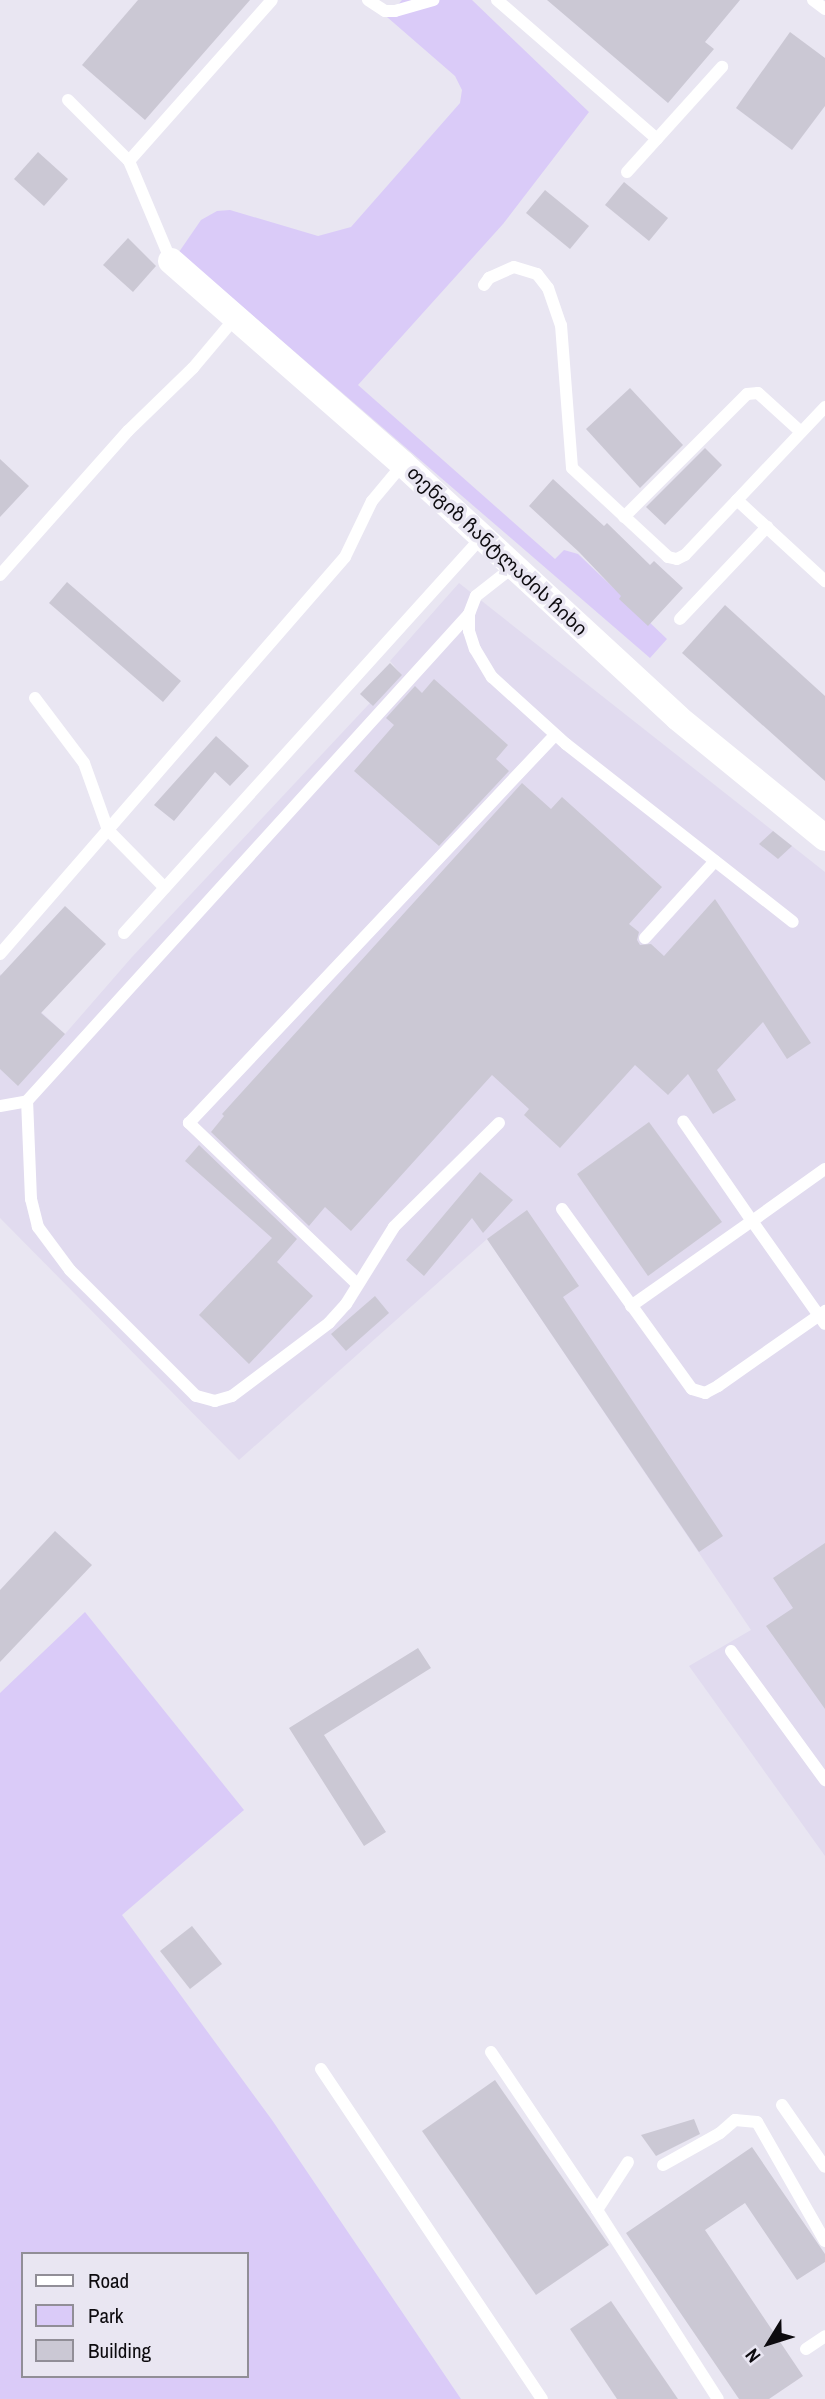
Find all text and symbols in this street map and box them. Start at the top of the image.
street label: თენგიზ ჩანტლაძის ჩიხი [402,461,592,641]
legend [21,2252,248,2378]
text: Road [88,2266,129,2295]
text: Park [88,2301,123,2330]
north arrow [734,2308,804,2378]
text: Building [88,2336,151,2365]
text: N [739,2343,766,2368]

